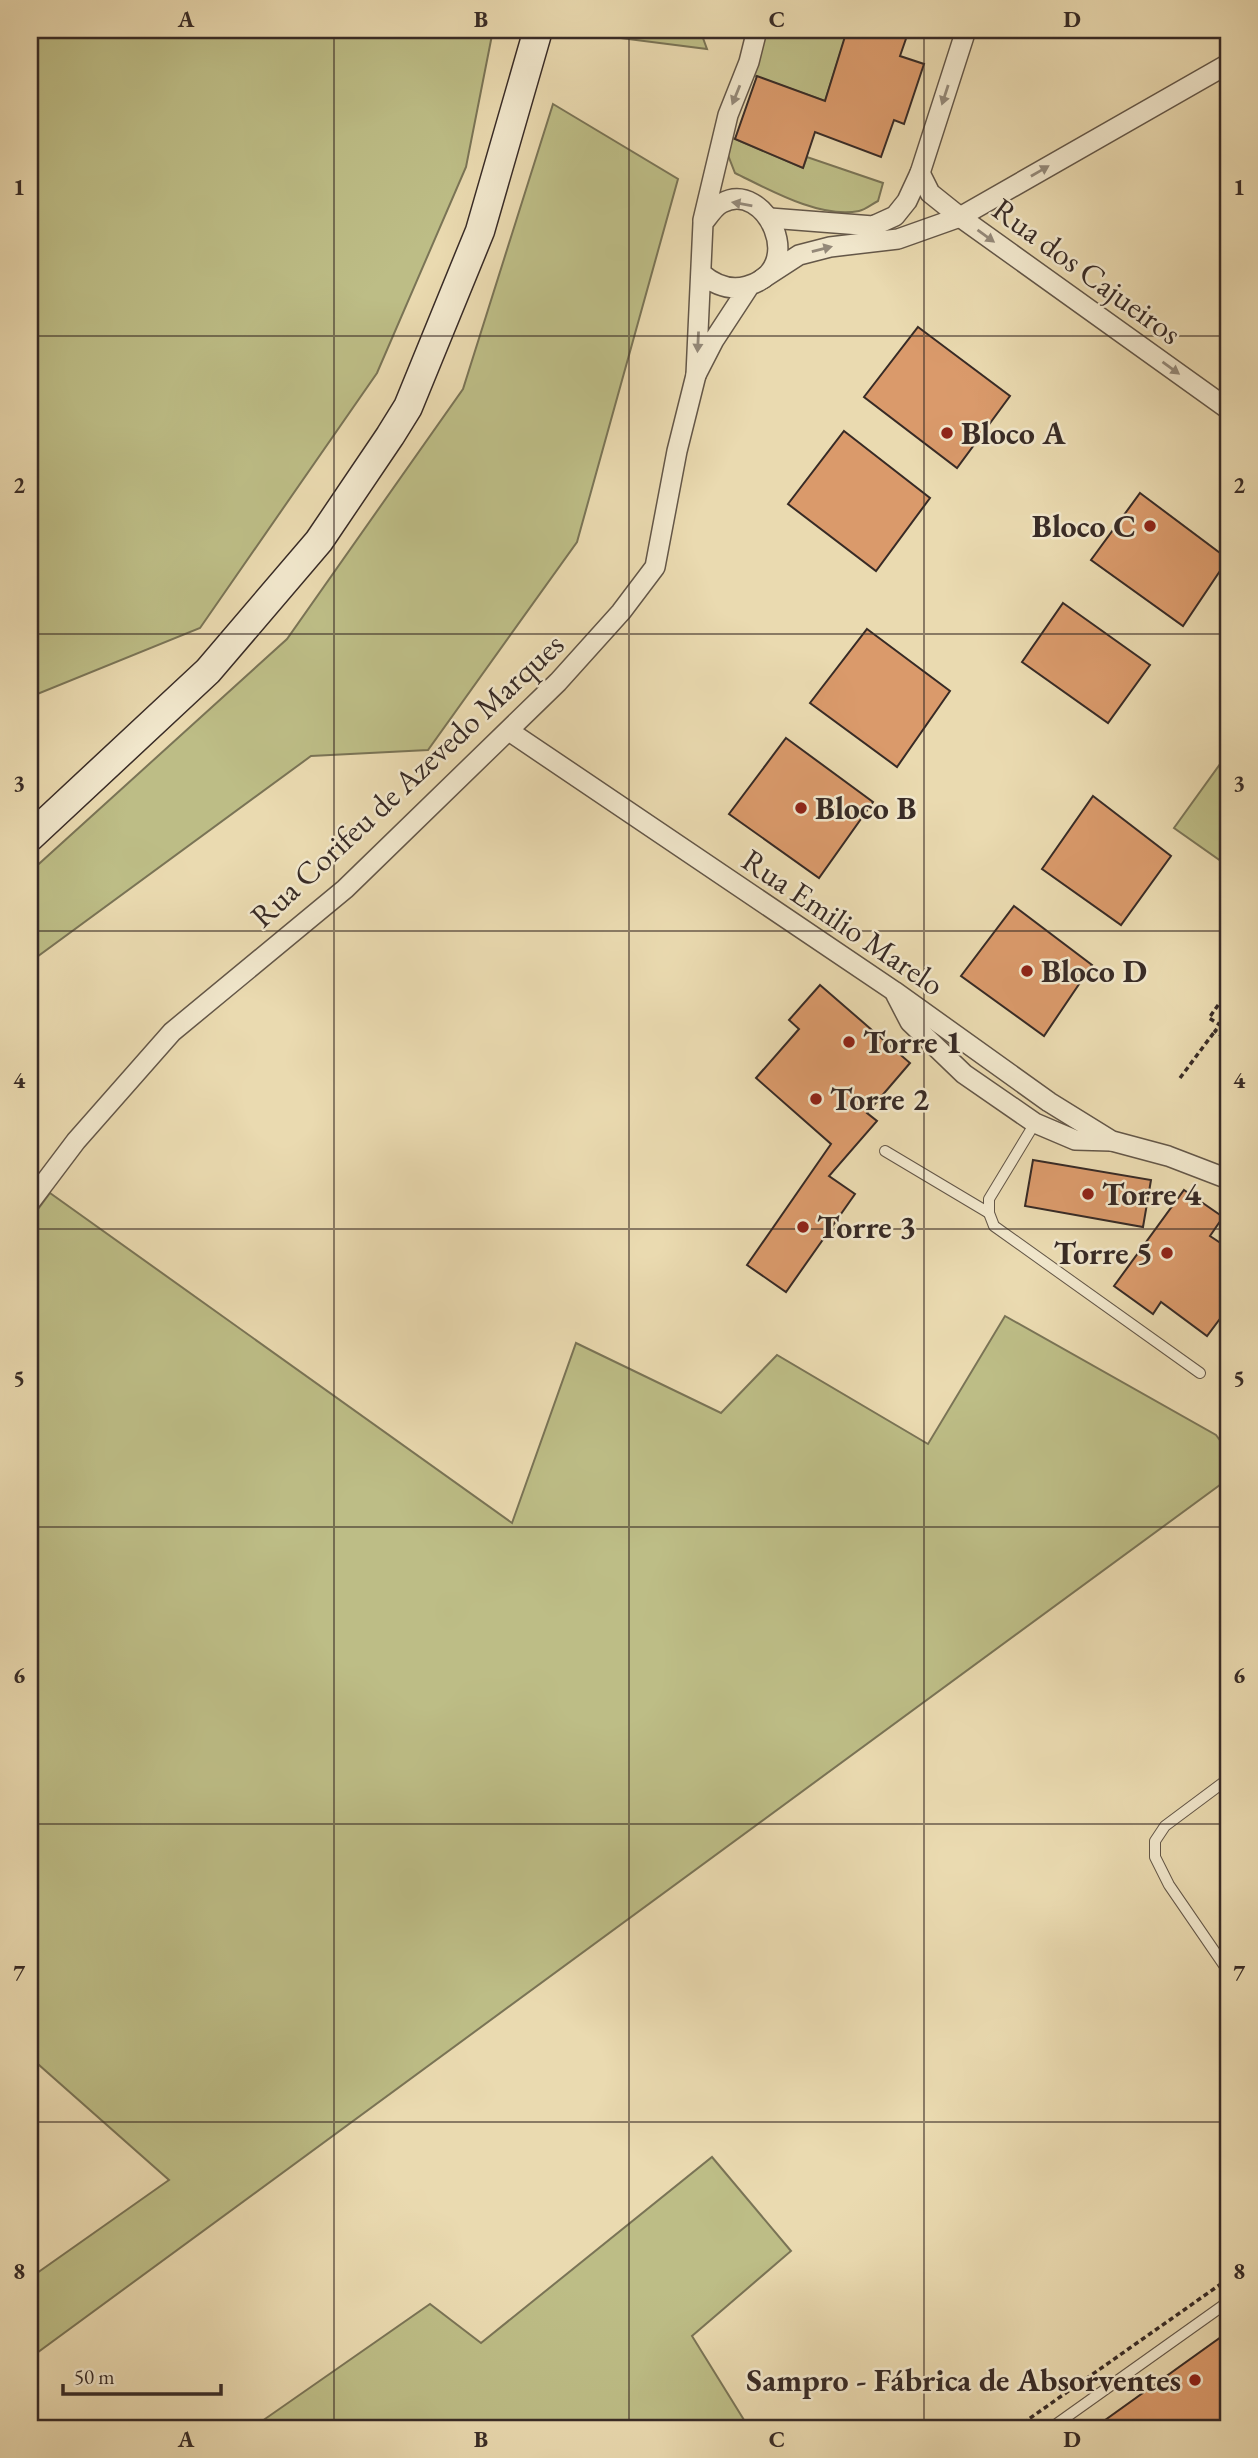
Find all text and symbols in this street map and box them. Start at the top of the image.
text: A [177,4,195,34]
text: B [474,4,488,34]
text: C [769,4,785,34]
text: D [1063,4,1081,34]
one-way arrow [730,84,741,105]
one-way arrow [940,84,950,105]
one-way arrow [1031,165,1050,177]
text: 1 [13,172,25,202]
text: 1 [1233,172,1245,202]
street label: Rua dos Cajueiros [984,188,1190,354]
one-way arrow [731,198,753,209]
one-way arrow [977,228,995,242]
one-way arrow [811,243,833,254]
one-way arrow [692,331,703,353]
one-way arrow [1162,361,1180,375]
place label: Bloco A [961,412,1066,454]
marker: Bloco A [939,425,955,441]
text: 2 [13,470,25,500]
text: 2 [1233,470,1245,500]
place label: Bloco C [1032,505,1136,547]
marker: Bloco C [1142,518,1158,534]
street label: Rua Corifeu de Azevedo Marques [241,623,573,937]
text: 3 [13,768,25,798]
text: 3 [1233,768,1245,798]
place label: Bloco B [815,787,916,829]
marker: Bloco B [793,800,809,816]
street label: Rua Emilio Marelo [734,839,952,1005]
place label: Bloco D [1041,950,1147,992]
marker: Bloco D [1019,963,1035,979]
place label: Torre 1 [863,1021,962,1063]
marker: Torre 1 [841,1034,857,1050]
text: 4 [13,1065,26,1095]
text: 4 [1233,1065,1246,1095]
place label: Torre 2 [830,1078,929,1120]
marker: Torre 2 [808,1091,824,1107]
place label: Torre 4 [1102,1173,1202,1215]
marker: Torre 4 [1080,1186,1096,1202]
place label: Torre 3 [817,1206,916,1248]
marker: Torre 3 [795,1219,811,1235]
place label: Torre 5 [1054,1232,1153,1274]
marker: Torre 5 [1159,1245,1175,1261]
text: 5 [13,1363,25,1393]
text: 5 [1233,1363,1245,1393]
text: 6 [13,1660,25,1690]
text: 6 [1233,1660,1245,1690]
text: 7 [13,1958,26,1988]
text: 7 [1233,1958,1246,1988]
text: 8 [13,2256,25,2286]
text: 8 [1233,2256,1245,2286]
scale bar [63,2353,220,2397]
place label: Sampro - Fábrica de Absorventes [746,2359,1181,2401]
text: 50 m [74,2363,115,2390]
marker: Sampro - Fábrica de Absorventes [1187,2372,1203,2388]
text: A [177,2424,195,2454]
text: B [474,2424,488,2454]
text: C [769,2424,785,2454]
text: D [1063,2424,1081,2454]

